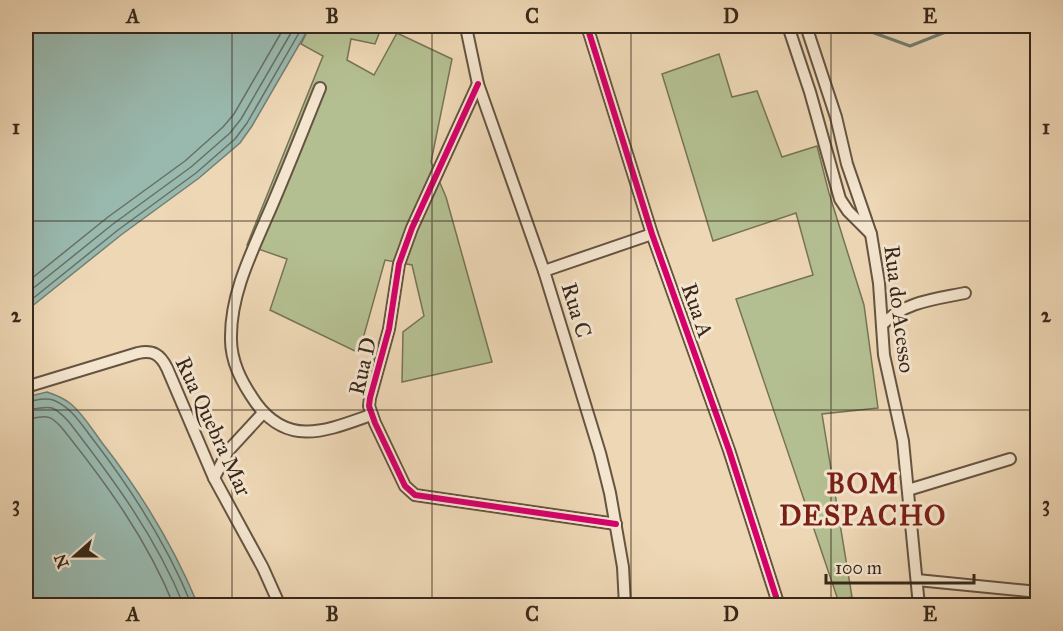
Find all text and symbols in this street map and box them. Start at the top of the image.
text: A [124,4,140,28]
text: B [325,4,339,28]
text: C [525,4,539,28]
text: D [723,4,739,28]
text: E [923,4,938,28]
text: 1 [12,115,20,139]
text: 1 [1042,115,1050,139]
street label: Rua do Acesso [878,244,921,374]
street label: Rua C [555,279,598,341]
street label: Rua A [676,279,719,341]
text: 2 [11,303,22,327]
text: 2 [1041,303,1052,327]
street label: Rua D [343,335,382,398]
street label: Rua Quebra Mar [169,352,258,501]
district label: BOM DESPACHO [779,466,947,533]
text: 3 [12,492,20,517]
text: 3 [1042,492,1050,517]
north arrow [45,526,105,586]
scale bar [826,547,974,585]
text: N [50,551,73,571]
text: 100 m [835,557,882,579]
text: A [124,602,140,626]
text: B [325,602,339,626]
text: C [525,602,539,626]
text: D [723,602,739,626]
text: E [923,602,938,626]

